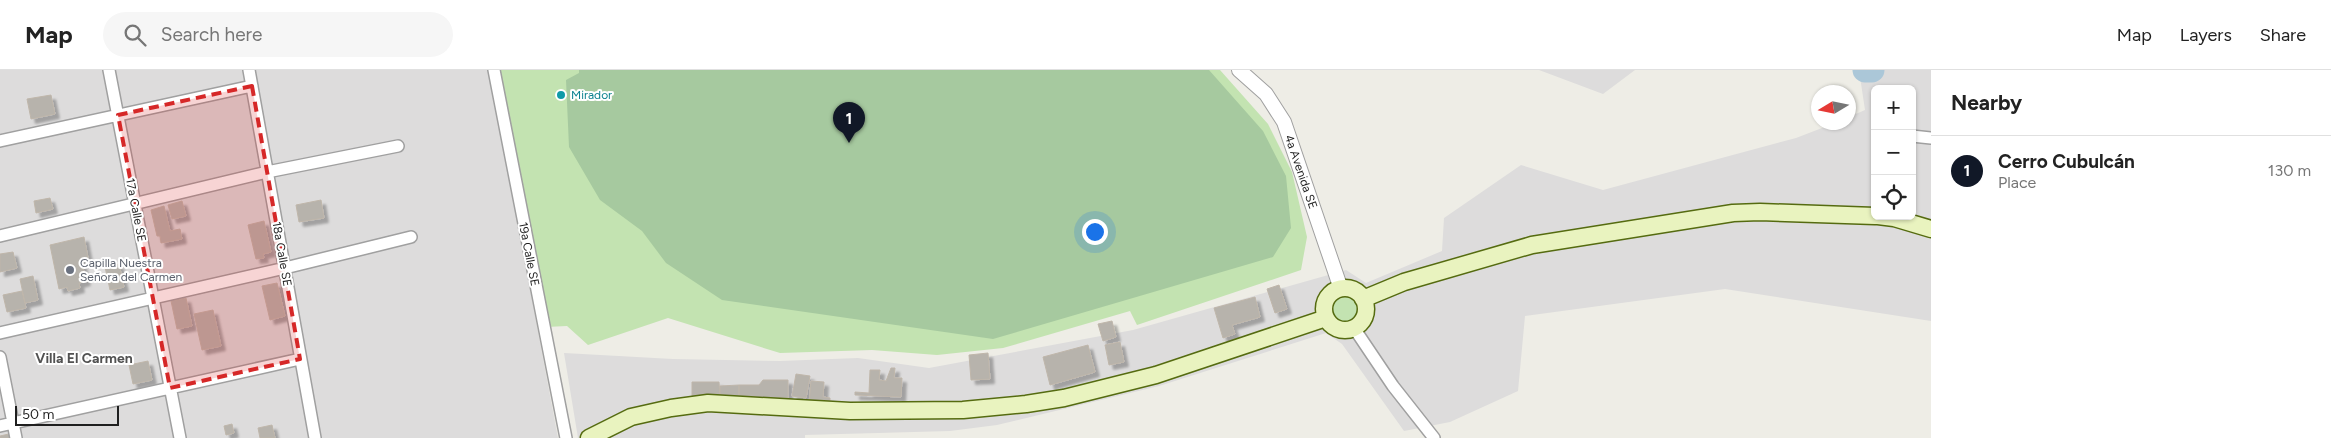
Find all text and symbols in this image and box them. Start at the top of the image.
search box [103,12,453,57]
text: Map [25,20,73,49]
icon: search [121,21,149,49]
text: Search here [161,23,262,46]
text: Map [2117,24,2152,46]
text: Layers [2180,24,2232,46]
text: Share [2260,24,2306,46]
north arrow [1811,85,1856,130]
map controls [1871,85,1916,220]
button: + [1871,85,1916,130]
place label: Mirador [571,88,612,102]
marker: Mirador [555,89,567,101]
text: Nearby [1951,90,2022,115]
pin: 1 [833,102,865,143]
button: − [1871,130,1916,175]
street label: 4a Avenida SE [1282,133,1320,211]
text: Cerro Cubulcán [1998,150,2135,173]
text: 1 [1964,161,1970,180]
text: 130 m [2268,161,2311,180]
text: Place [1998,173,2036,192]
button: locate [1871,175,1916,220]
street label: 17a Calle SE [123,177,149,243]
your location [1082,219,1108,245]
street label: 18a Calle SE [269,221,295,287]
street label: 19a Calle SE [516,221,542,287]
place label: Capilla Nuestra Señora del Carmen [80,256,182,284]
marker: Capilla Nuestra Señora del Carmen [64,264,76,276]
district label: Villa El Carmen [35,350,133,367]
scale bar [15,403,119,426]
text: 50 m [22,406,54,423]

